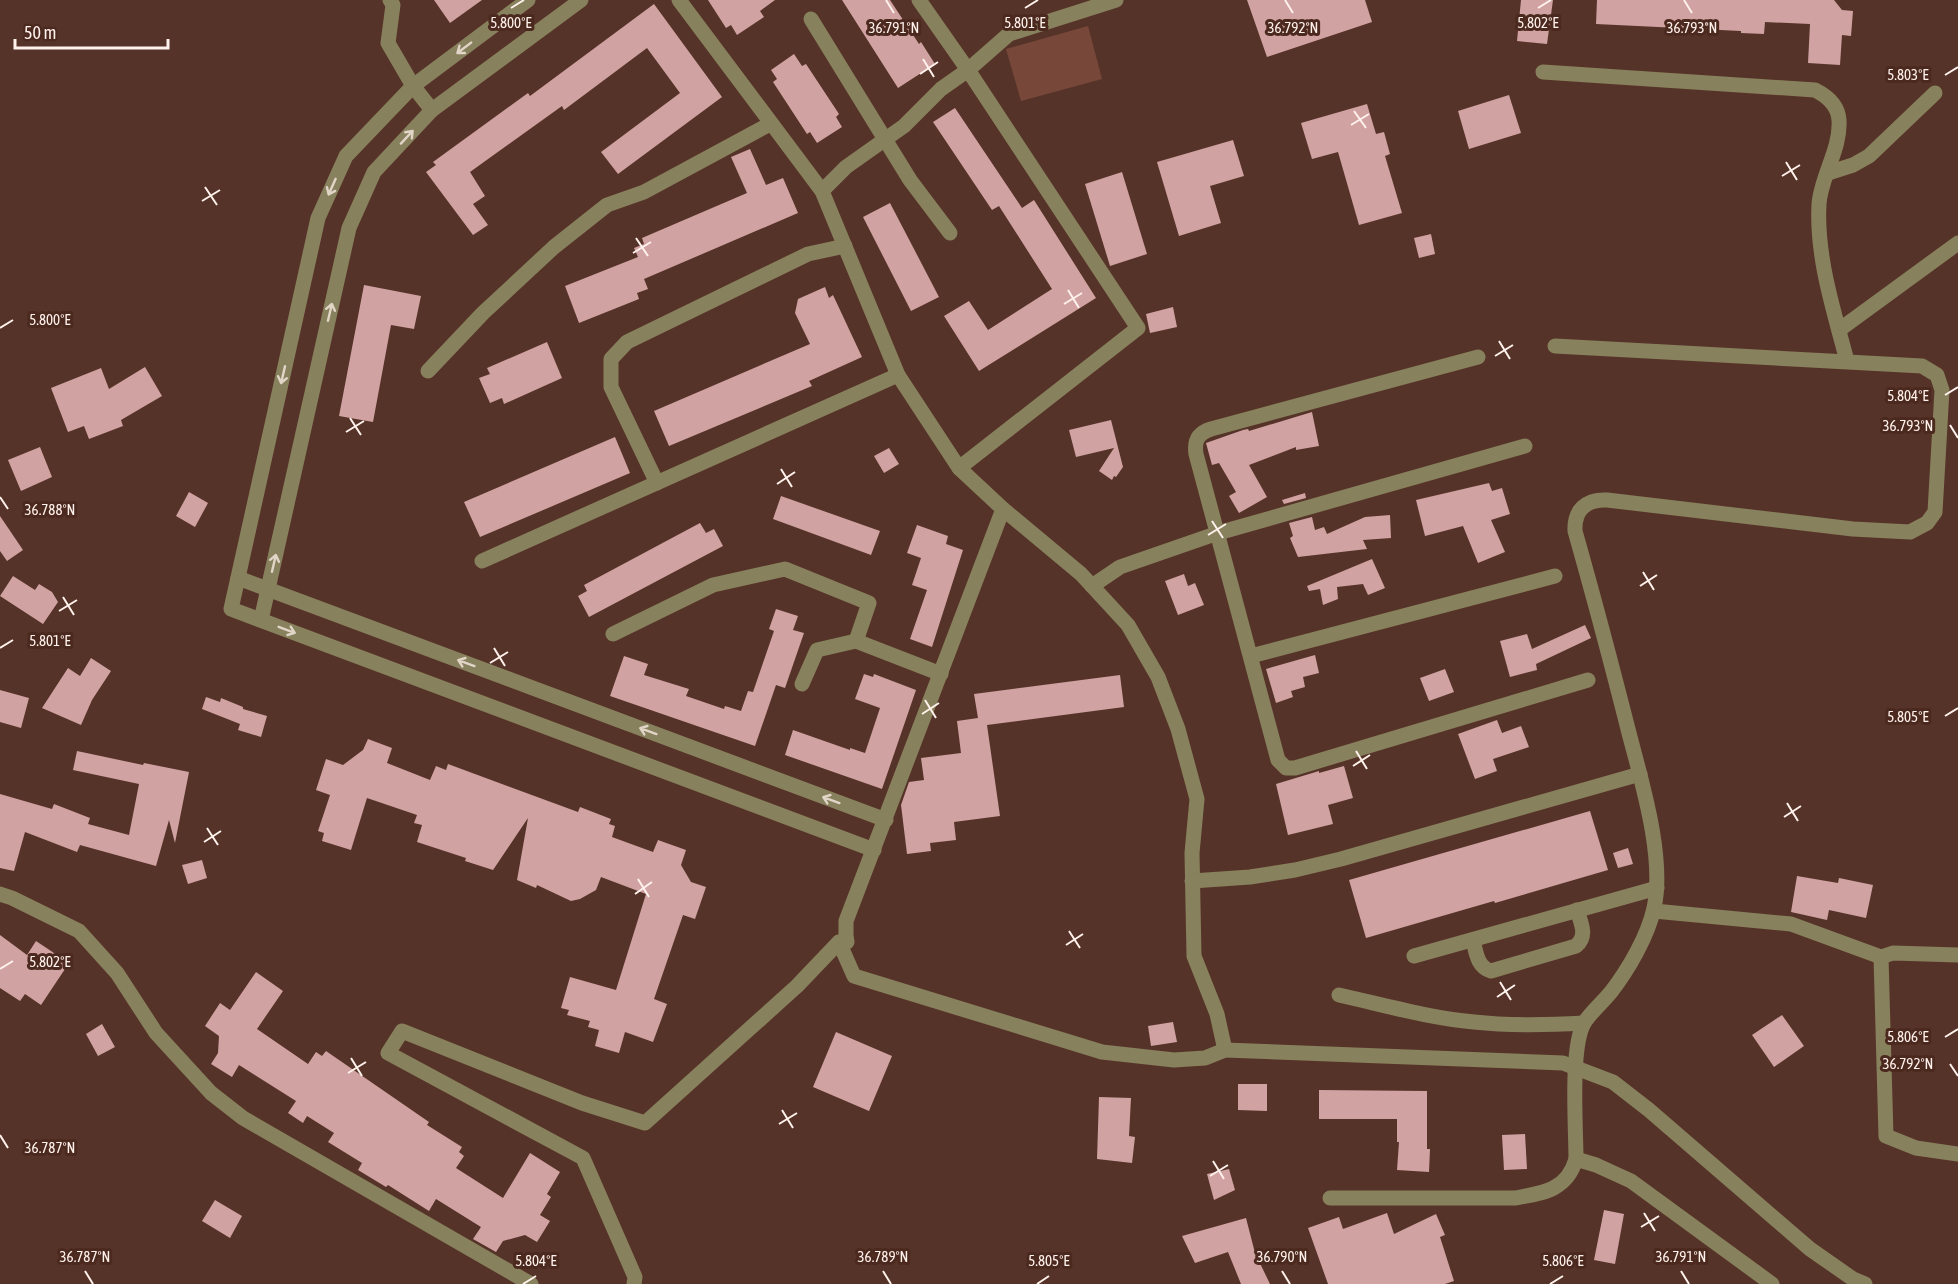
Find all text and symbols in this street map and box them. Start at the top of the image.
scale bar [15,12,168,50]
text: 5.800°E [490,14,532,31]
text: 5.801°E [1004,14,1046,31]
text: 5.802°E [1517,14,1559,31]
text: 36.791°N [869,19,919,36]
text: 36.792°N [1268,19,1318,36]
text: 36.793°N [1667,19,1717,36]
text: 50 m [24,22,56,43]
one-way arrow [457,41,473,54]
text: 5.803°E [1887,66,1929,83]
one-way arrow [399,130,413,145]
one-way arrow [326,177,337,195]
one-way arrow [325,302,336,322]
text: 5.800°E [29,311,71,328]
one-way arrow [277,365,288,384]
text: 5.804°E [1887,387,1929,404]
text: 36.793°N [1883,417,1933,434]
text: 36.788°N [25,501,75,518]
one-way arrow [268,554,280,573]
one-way arrow [277,626,296,637]
text: 5.801°E [29,632,71,649]
one-way arrow [457,657,476,668]
text: 5.805°E [1887,708,1929,725]
one-way arrow [640,725,658,736]
one-way arrow [822,793,841,804]
text: 5.802°E [29,953,71,970]
text: 5.806°E [1887,1028,1929,1045]
text: 36.792°N [1883,1055,1933,1072]
text: 36.787°N [25,1139,75,1156]
text: 36.787°N [60,1248,110,1265]
text: 36.789°N [858,1248,908,1265]
text: 36.790°N [1257,1248,1307,1265]
text: 36.791°N [1656,1248,1706,1265]
text: 5.804°E [515,1252,557,1269]
text: 5.805°E [1028,1252,1070,1269]
text: 5.806°E [1542,1252,1584,1269]

